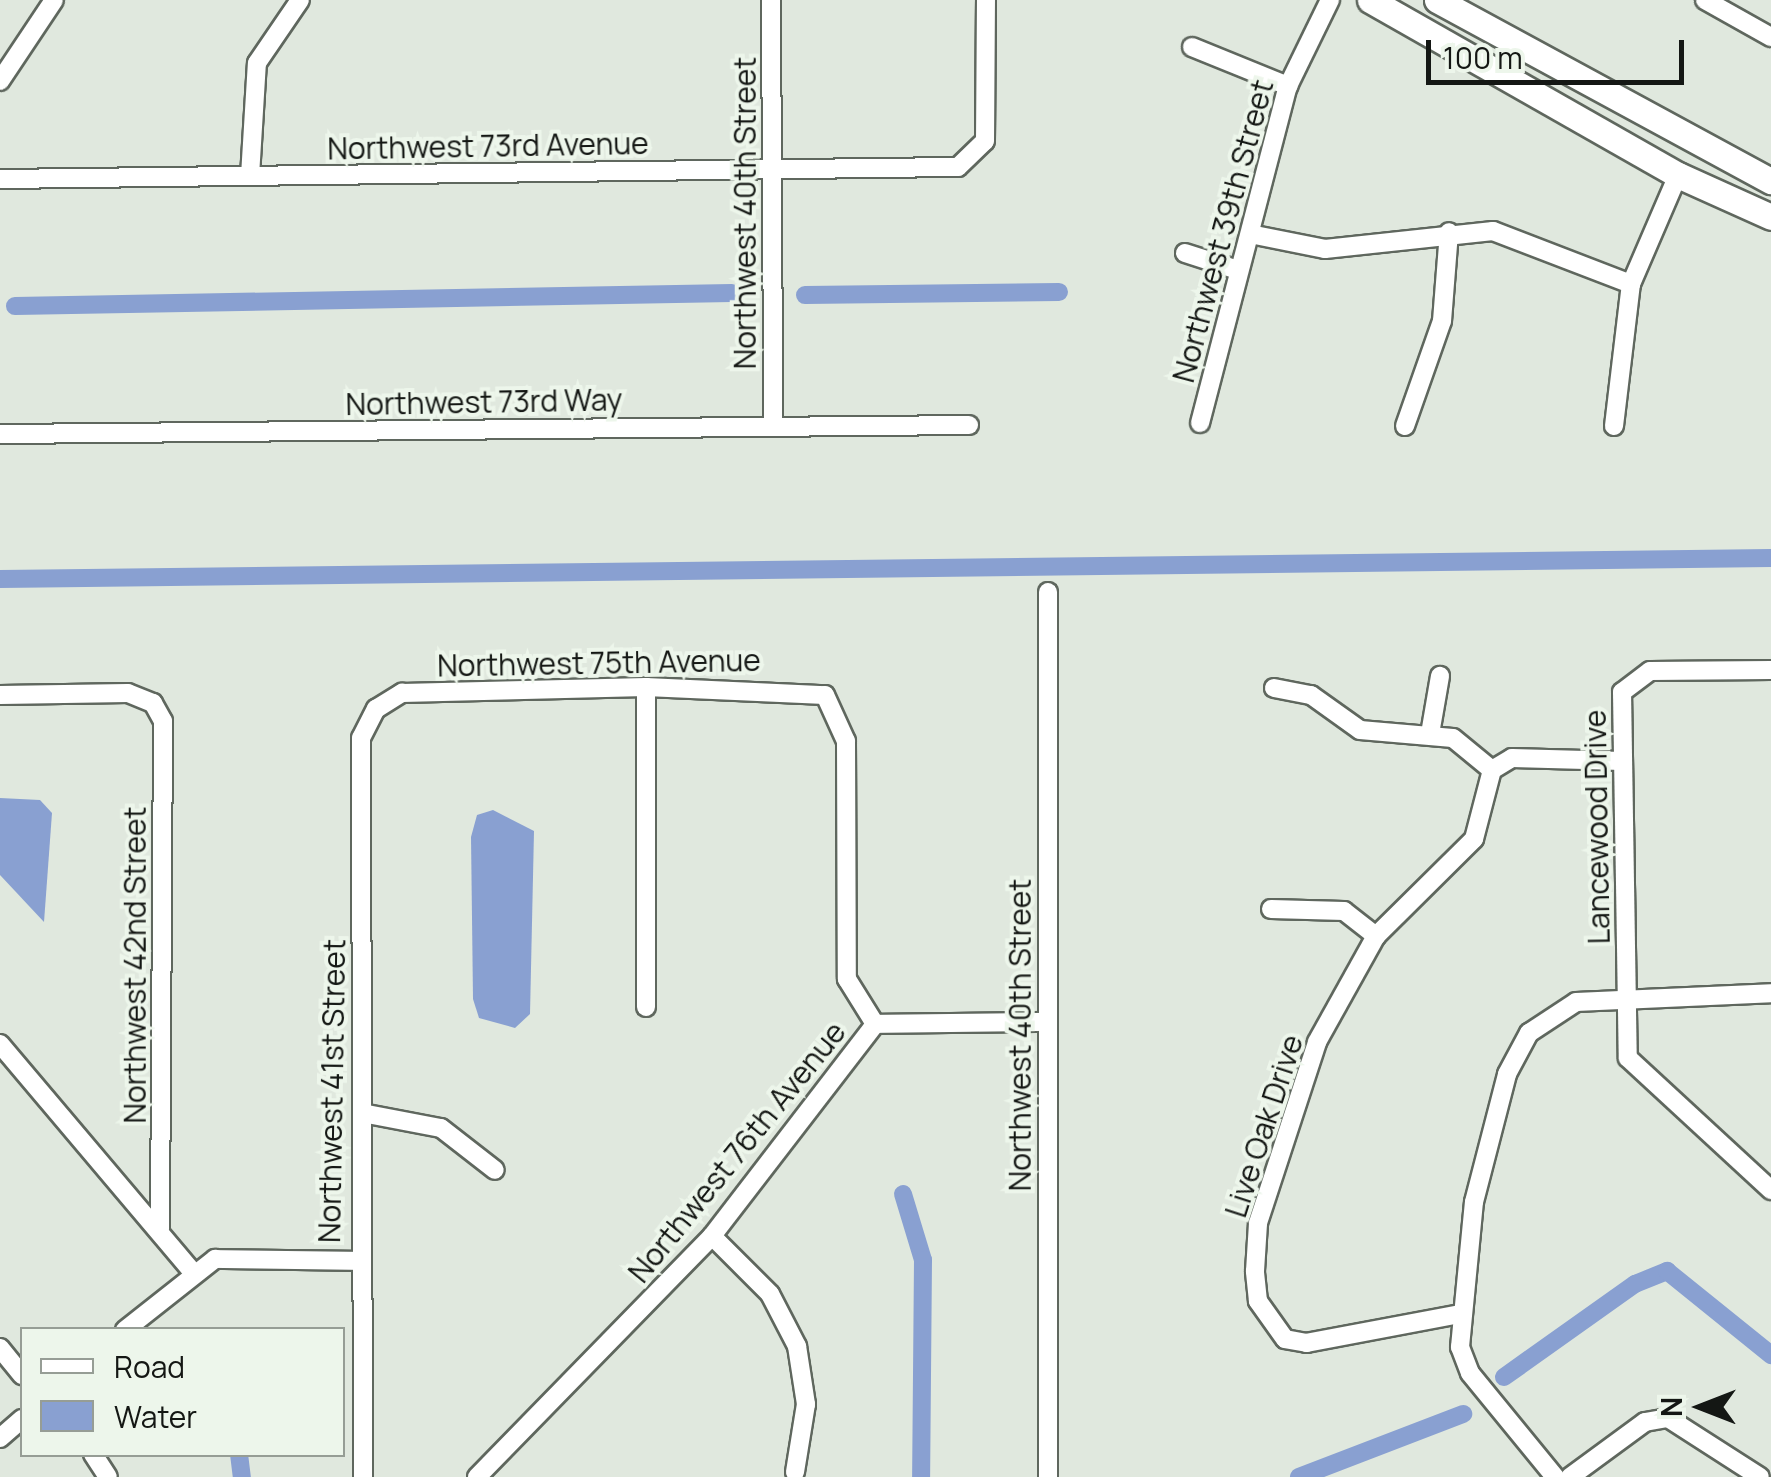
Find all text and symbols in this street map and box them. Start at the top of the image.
scale bar [1431,20,1688,82]
text: 100 m [1443,37,1523,78]
street label: Northwest 40th Street [727,57,763,369]
street label: Northwest 39th Street [1165,76,1281,386]
street label: Northwest 73rd Avenue [327,125,649,167]
street label: Northwest 73rd Way [345,382,623,422]
street label: Northwest 75th Avenue [437,642,761,684]
street label: Lancewood Drive [1577,709,1617,945]
street label: Northwest 42nd Street [117,806,153,1124]
street label: Northwest 40th Street [1002,879,1038,1191]
street label: Northwest 41st Street [311,939,353,1243]
street label: Northwest 76th Avenue [621,1014,853,1290]
street label: Live Oak Drive [1218,1030,1310,1222]
legend [20,1327,345,1457]
text: Road [114,1346,185,1387]
north arrow [1651,1357,1751,1457]
text: Water [114,1396,197,1437]
text: N [1652,1397,1690,1417]

